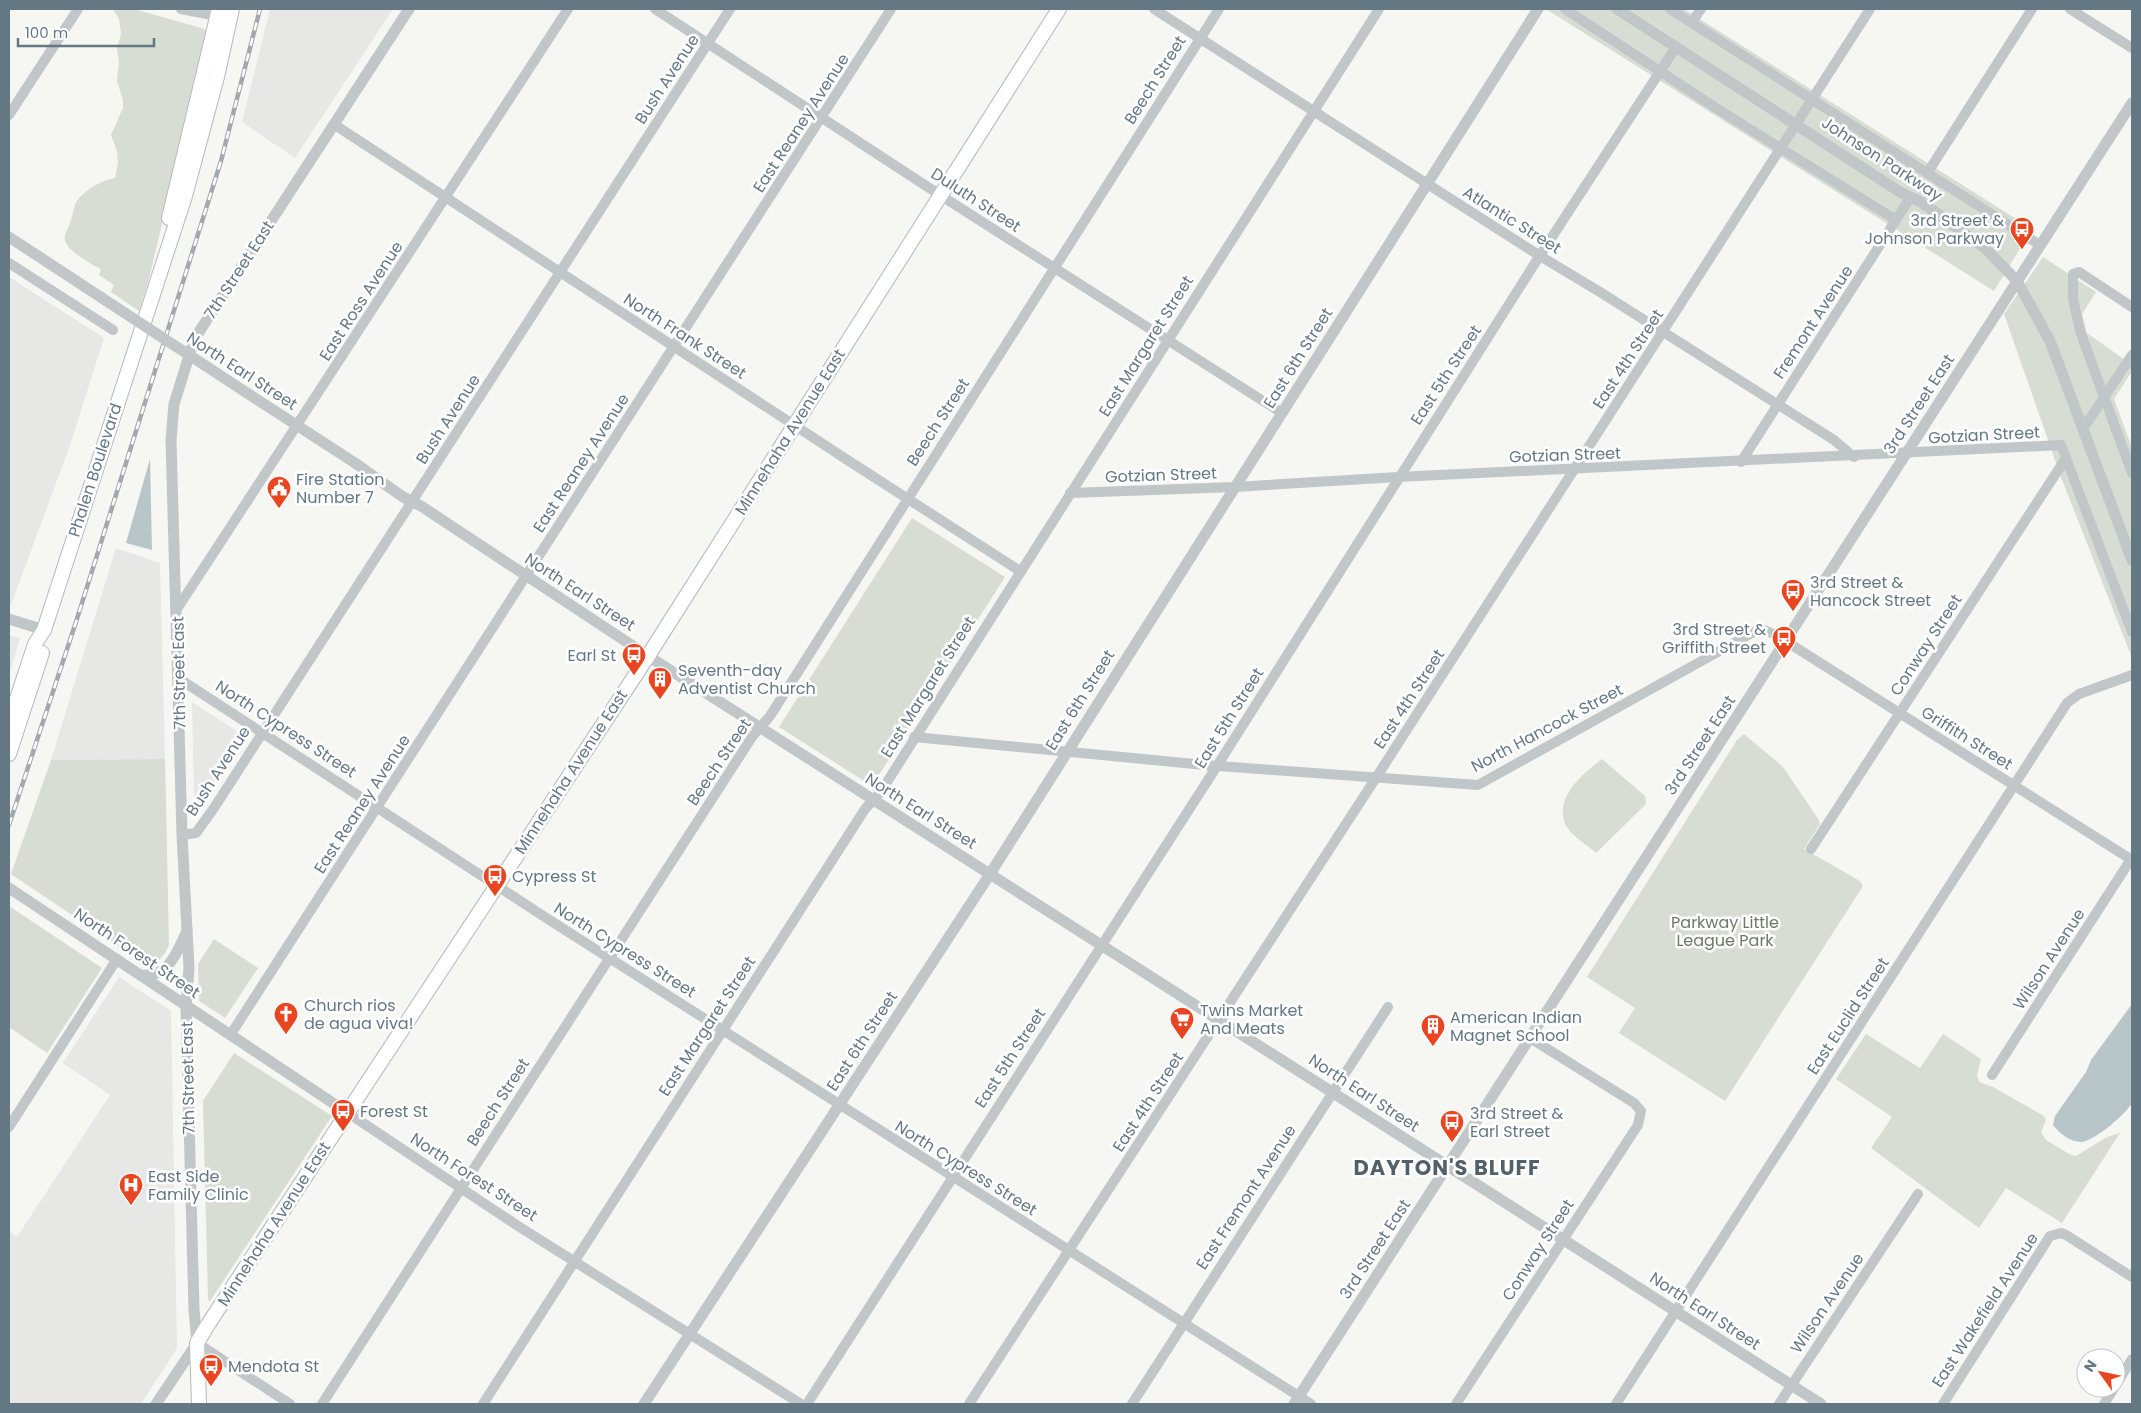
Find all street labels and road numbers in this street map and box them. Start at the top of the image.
street label: Bush Avenue [629,29,705,128]
street label: Beech Street [1119,31,1192,129]
street label: East Reaney Avenue [747,49,855,197]
street label: Johnson Parkway [1817,111,1947,207]
street label: Duluth Street [927,162,1026,238]
street label: Atlantic Street [1458,181,1566,260]
street label: 7th Street East [198,216,280,324]
street label: East Ross Avenue [314,237,408,365]
street label: Fremont Avenue [1768,261,1858,383]
street label: East Margaret Street [1093,271,1199,421]
street label: North Frank Street [619,288,751,384]
street label: East 6th Street [1258,303,1338,413]
street label: East 4th Street [1587,304,1669,413]
street label: East 5th Street [1405,320,1487,429]
street label: North Earl Street [182,327,302,416]
street label: Minnehaha Avenue East [729,344,851,520]
street label: 3rd Street East [1878,349,1960,458]
street label: Bush Avenue [410,369,486,468]
street label: Beech Street [901,373,975,471]
street label: East Reaney Avenue [527,389,635,537]
street label: Phalen Boulevard [63,400,127,540]
street label: Gotzian Street [1928,421,2041,449]
street label: Gotzian Street [1509,442,1621,468]
street label: Gotzian Street [1105,462,1217,488]
street label: North Earl Street [520,548,640,637]
street label: Conway Street [1885,590,1968,700]
street label: East Margaret Street [875,612,981,762]
street label: 7th Street East [167,616,191,730]
street label: East 4th Street [1368,644,1450,753]
street label: East 6th Street [1040,645,1120,755]
street label: East 5th Street [1189,663,1269,773]
street label: North Cypress Street [211,675,361,783]
street label: North Hancock Street [1467,678,1627,778]
street label: Minnehaha Avenue East [509,685,633,859]
street label: 3rd Street East [1659,690,1741,799]
street label: Griffith Street [1917,701,2017,775]
street label: Beech Street [681,714,757,810]
street label: Bush Avenue [180,721,256,820]
street label: East Reaney Avenue [308,730,416,878]
street label: North Earl Street [861,767,981,855]
street label: North Cypress Street [549,897,701,1003]
street label: North Forest Street [70,902,205,1004]
street label: Wilson Avenue [2008,904,2090,1014]
street label: East Margaret Street [653,951,761,1100]
street label: East Euclid Street [1801,953,1895,1079]
street label: East 6th Street [821,986,903,1095]
street label: East 5th Street [969,1003,1051,1112]
street label: 7th Street East [176,1021,200,1135]
street label: East 4th Street [1107,1047,1189,1156]
street label: North Earl Street [1304,1049,1424,1138]
street label: Beech Street [461,1053,535,1151]
street label: North Cypress Street [890,1115,1042,1221]
street label: East Fremont Avenue [1190,1120,1302,1274]
street label: North Forest Street [406,1127,542,1227]
street label: Minnehaha Avenue East [212,1137,336,1311]
street label: 3rd Street East [1334,1194,1416,1303]
street label: Conway Street [1497,1195,1580,1305]
street label: East Wakefield Avenue [1926,1228,2044,1392]
street label: Wilson Avenue [1785,1248,1869,1358]
street label: North Earl Street [1645,1267,1765,1356]

